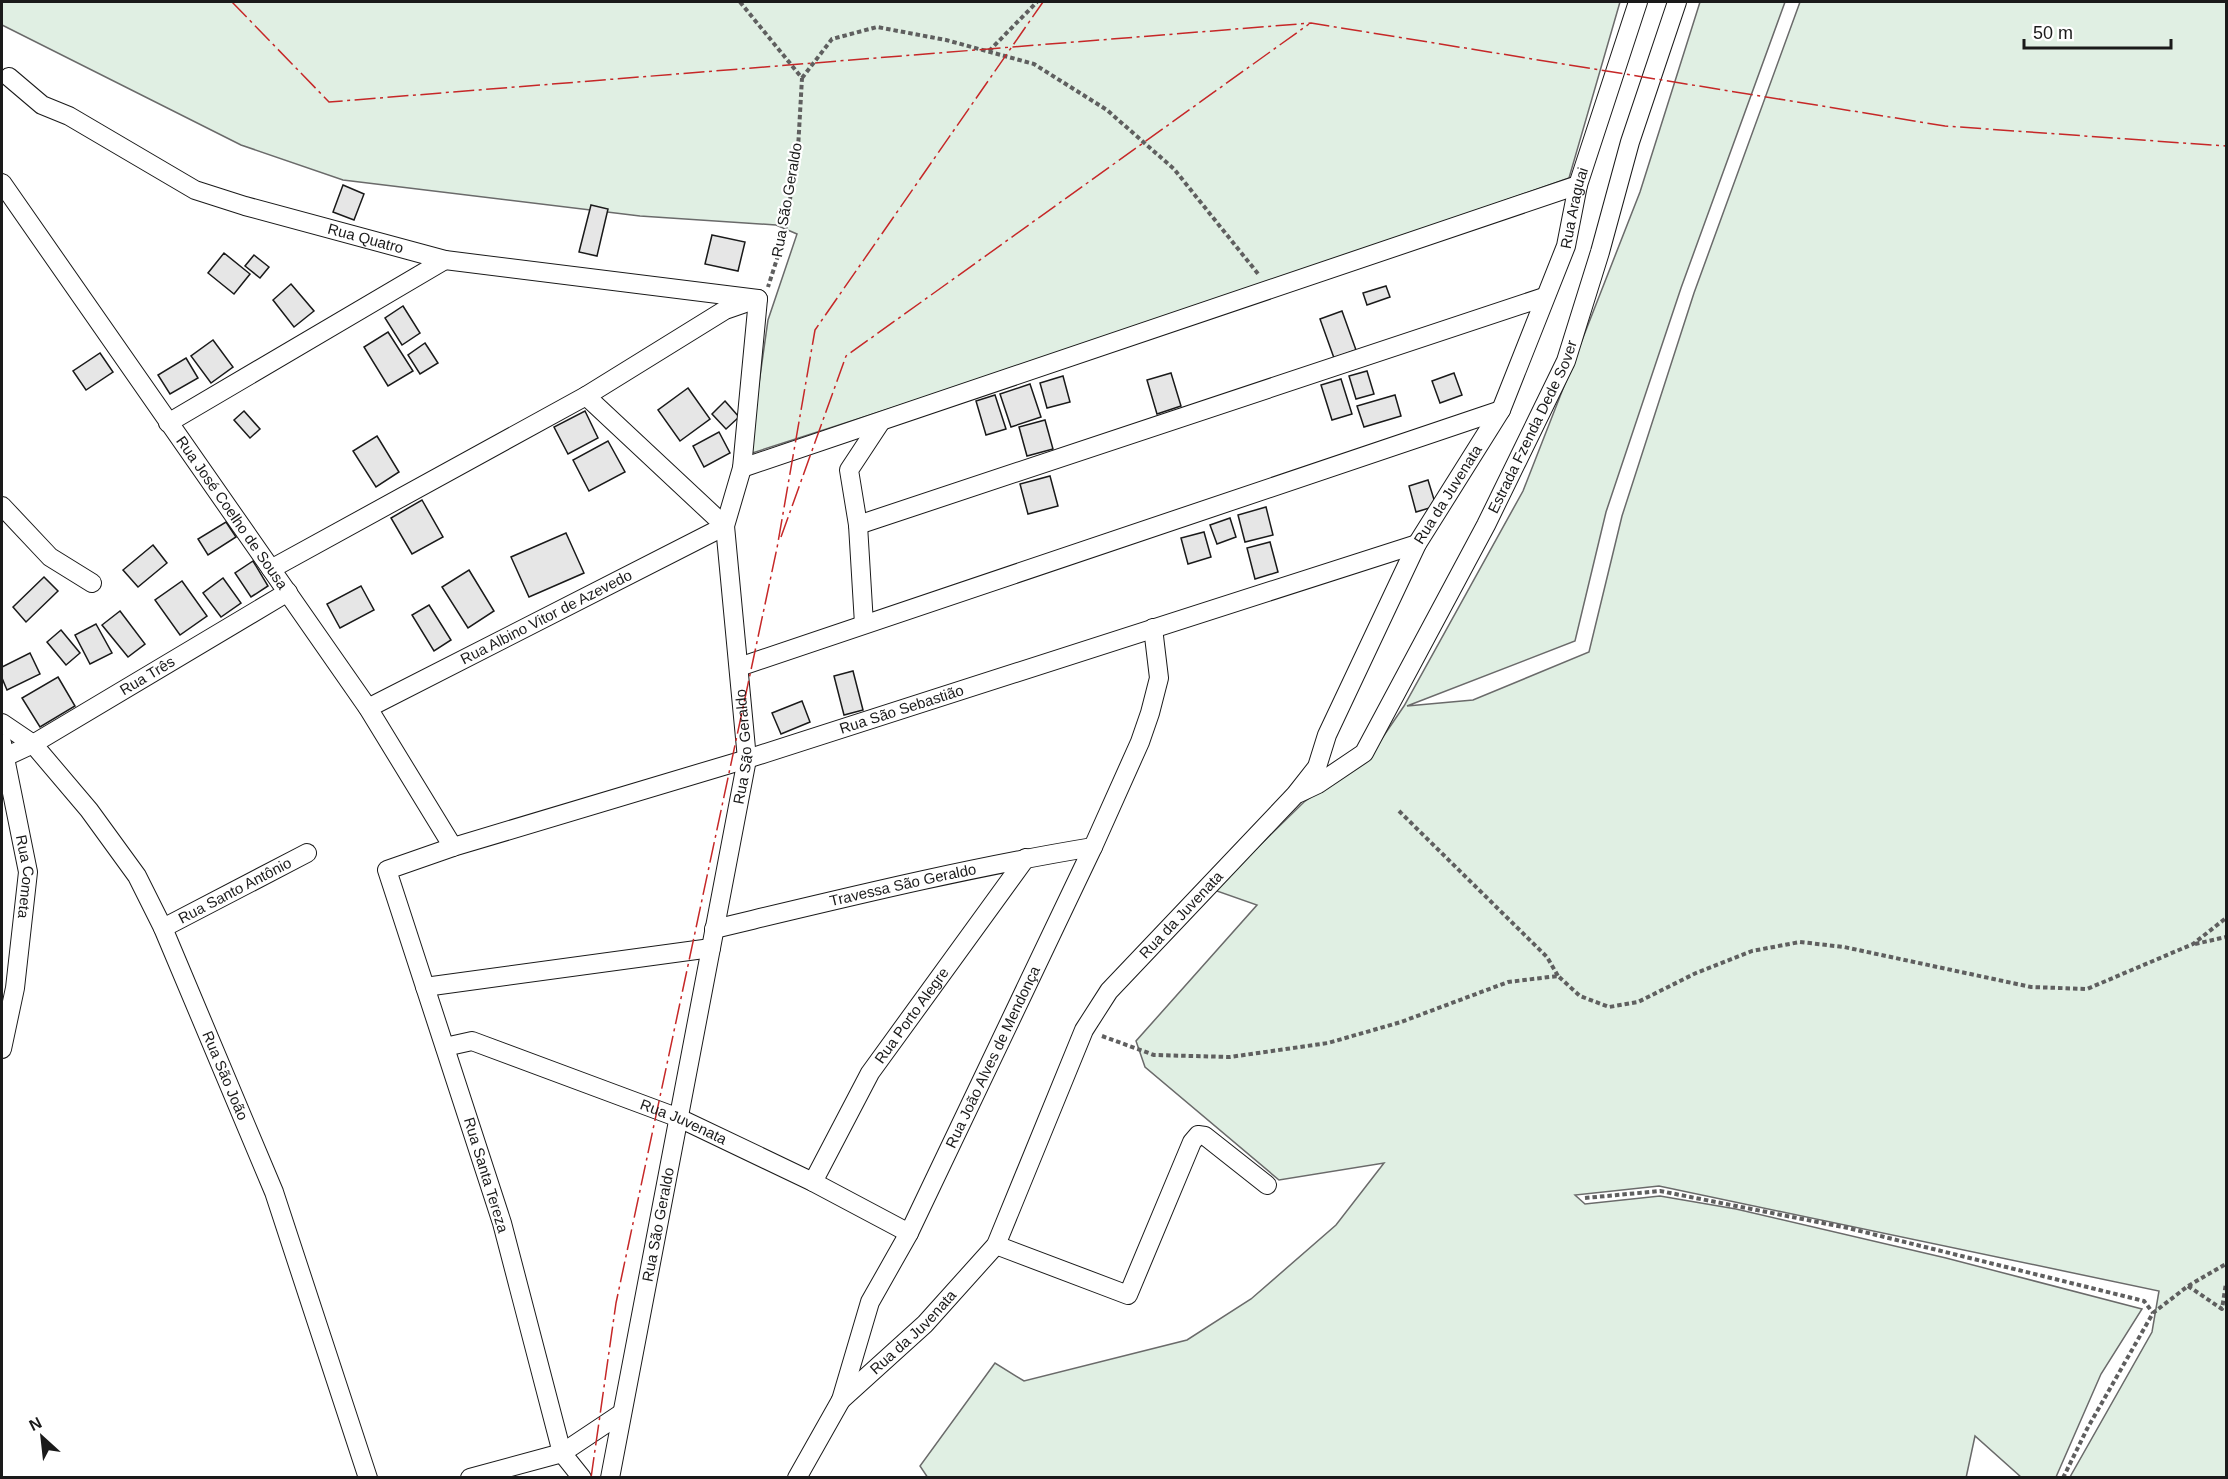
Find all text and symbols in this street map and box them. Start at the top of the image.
scale bar [2024,12,2171,50]
text: 50 m [2033,23,2073,43]
street label: Rua São Geraldo [768,141,805,258]
street label: Rua Araguai [1557,165,1591,250]
street label: Rua Quatro [326,220,405,256]
street label: Estrada Fzenda Dede Sover [1484,338,1580,516]
street label: Rua José Coelho de Sousa [173,433,292,593]
street label: Rua da Juvenata [1410,441,1485,547]
street label: Rua Albino Vitor de Azevedo [457,566,634,667]
street label: Rua Três [117,653,178,698]
street label: Rua São Sebastião [837,681,966,737]
street label: Rua São Geraldo [730,689,756,806]
street label: Rua Cometa [13,833,38,920]
street label: Rua Santo Antônio [175,854,294,927]
street label: Travessa São Geraldo [828,860,978,909]
street label: Rua da Juvenata [1136,867,1226,962]
street label: Rua João Alves de Mendonça [942,963,1043,1150]
street label: Rua Porto Alegre [871,964,952,1066]
street label: Rua São João [199,1028,252,1123]
street label: Rua Juvenata [638,1095,730,1148]
street label: Rua Santa Tereza [461,1115,512,1235]
street label: Rua São Geraldo [639,1166,677,1283]
street label: Rua da Juvenata [866,1286,960,1378]
north arrow [12,1407,72,1467]
text: N [26,1414,44,1434]

